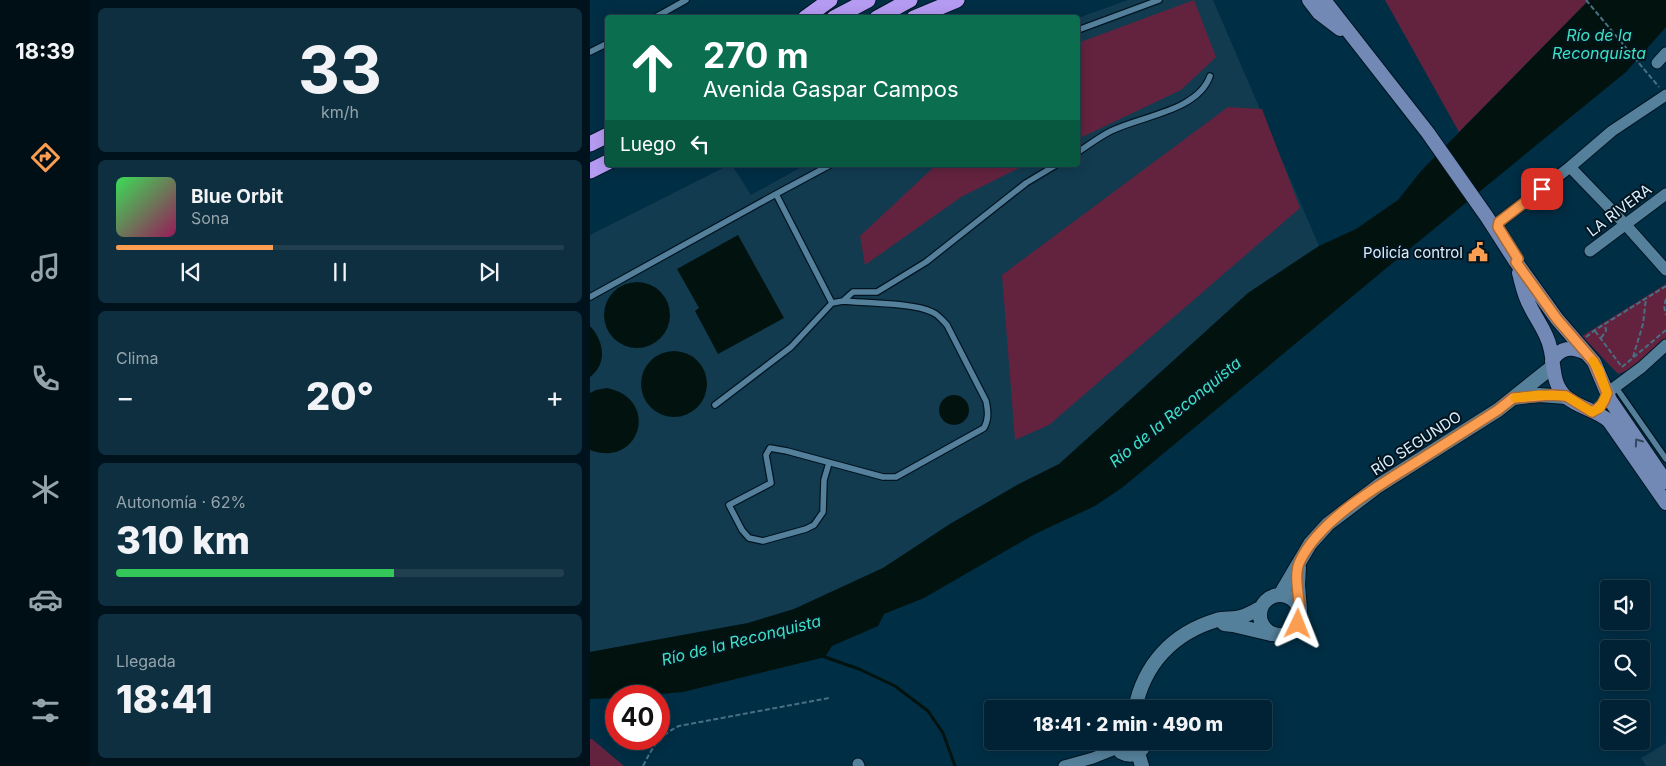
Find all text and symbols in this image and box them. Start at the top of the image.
water label: Río de la Reconquista [1552,25,1646,63]
text: 33 [298,30,382,109]
text: 270 m [703,34,809,76]
icon: ahead [620,35,685,100]
text: 18:39 [15,38,75,64]
text: Avenida Gaspar Campos [703,76,959,102]
text: km/h [321,102,359,122]
icon: left [686,130,714,158]
text: Luego [620,133,676,156]
icon: directions [28,140,63,175]
pin [1521,168,1563,210]
icon: arrive [1528,175,1556,203]
street label: LA RIVERA [1583,180,1655,240]
text: Blue Orbit [191,185,283,208]
text: Sona [191,208,229,228]
public building icon: Policía control [1467,241,1489,263]
place label: Policía control [1363,243,1463,262]
icon: music [28,250,63,285]
icon: previous [177,258,205,286]
icon: pause [326,258,354,286]
icon: next [475,258,503,286]
text: Clima [116,348,158,368]
water label: Río de la Reconquista [1105,353,1245,471]
icon: phone [28,361,63,396]
text: 20° [306,373,374,419]
text: − [116,380,135,414]
text: + [545,380,564,414]
street label: RÍO SEGUNDO [1367,407,1465,479]
one-way arrow [1635,438,1644,448]
icon: climate [28,472,63,507]
text: Autonomía · 62% [116,492,246,512]
text: 310 km [116,517,250,563]
map controls [1600,580,1650,750]
button: sound [1600,580,1650,630]
icon: car [28,582,63,617]
position arrow [1271,597,1323,649]
water label: Río de la Reconquista [659,610,823,670]
button: search [1600,640,1650,690]
text: Llegada [116,651,176,671]
text: 18:41 [116,676,213,722]
speed limit sign: 40 [605,685,670,750]
icon: filters [28,693,63,728]
button: layers [1600,700,1650,750]
text: 18:41 · 2 min · 490 m [1033,713,1223,736]

